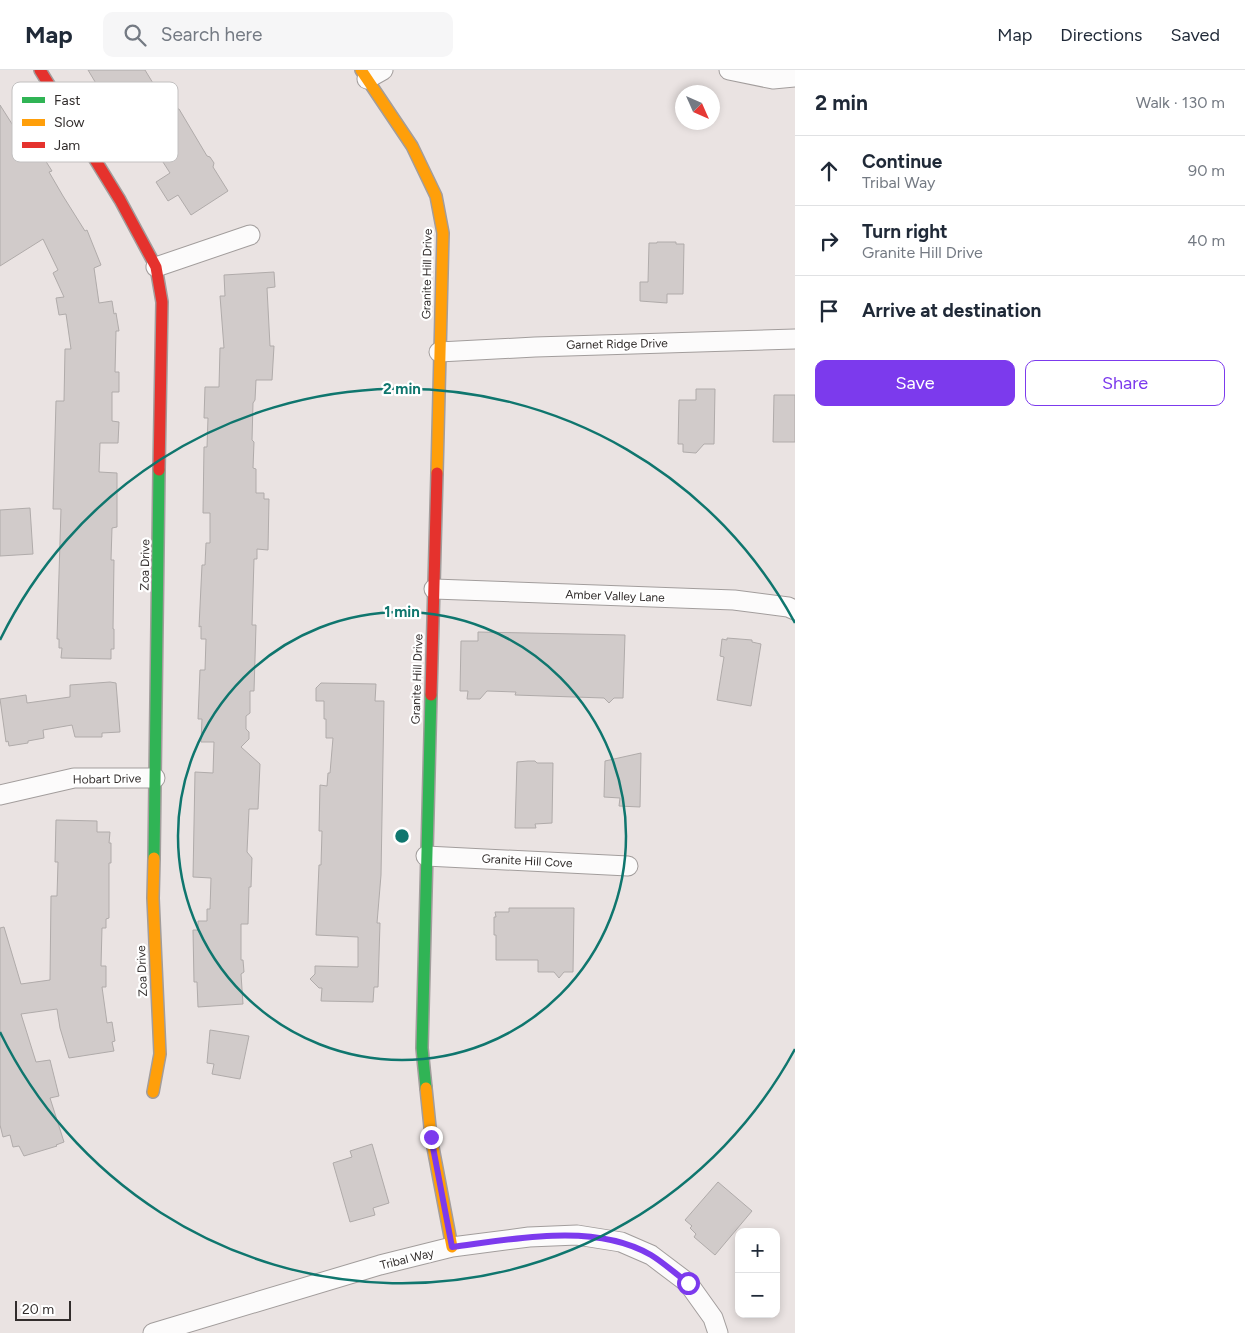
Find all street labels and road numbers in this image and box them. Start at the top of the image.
street label: Granite Hill Drive [419,228,435,319]
street label: Garnet Ridge Drive [566,336,668,352]
street label: Zoa Drive [138,539,152,591]
street label: Amber Valley Lane [565,587,665,605]
street label: Granite Hill Drive [408,633,426,725]
street label: Hobart Drive [73,771,142,787]
street label: Granite Hill Cove [481,852,573,870]
street label: Zoa Drive [134,945,150,997]
street label: Tribal Way [379,1245,436,1272]

